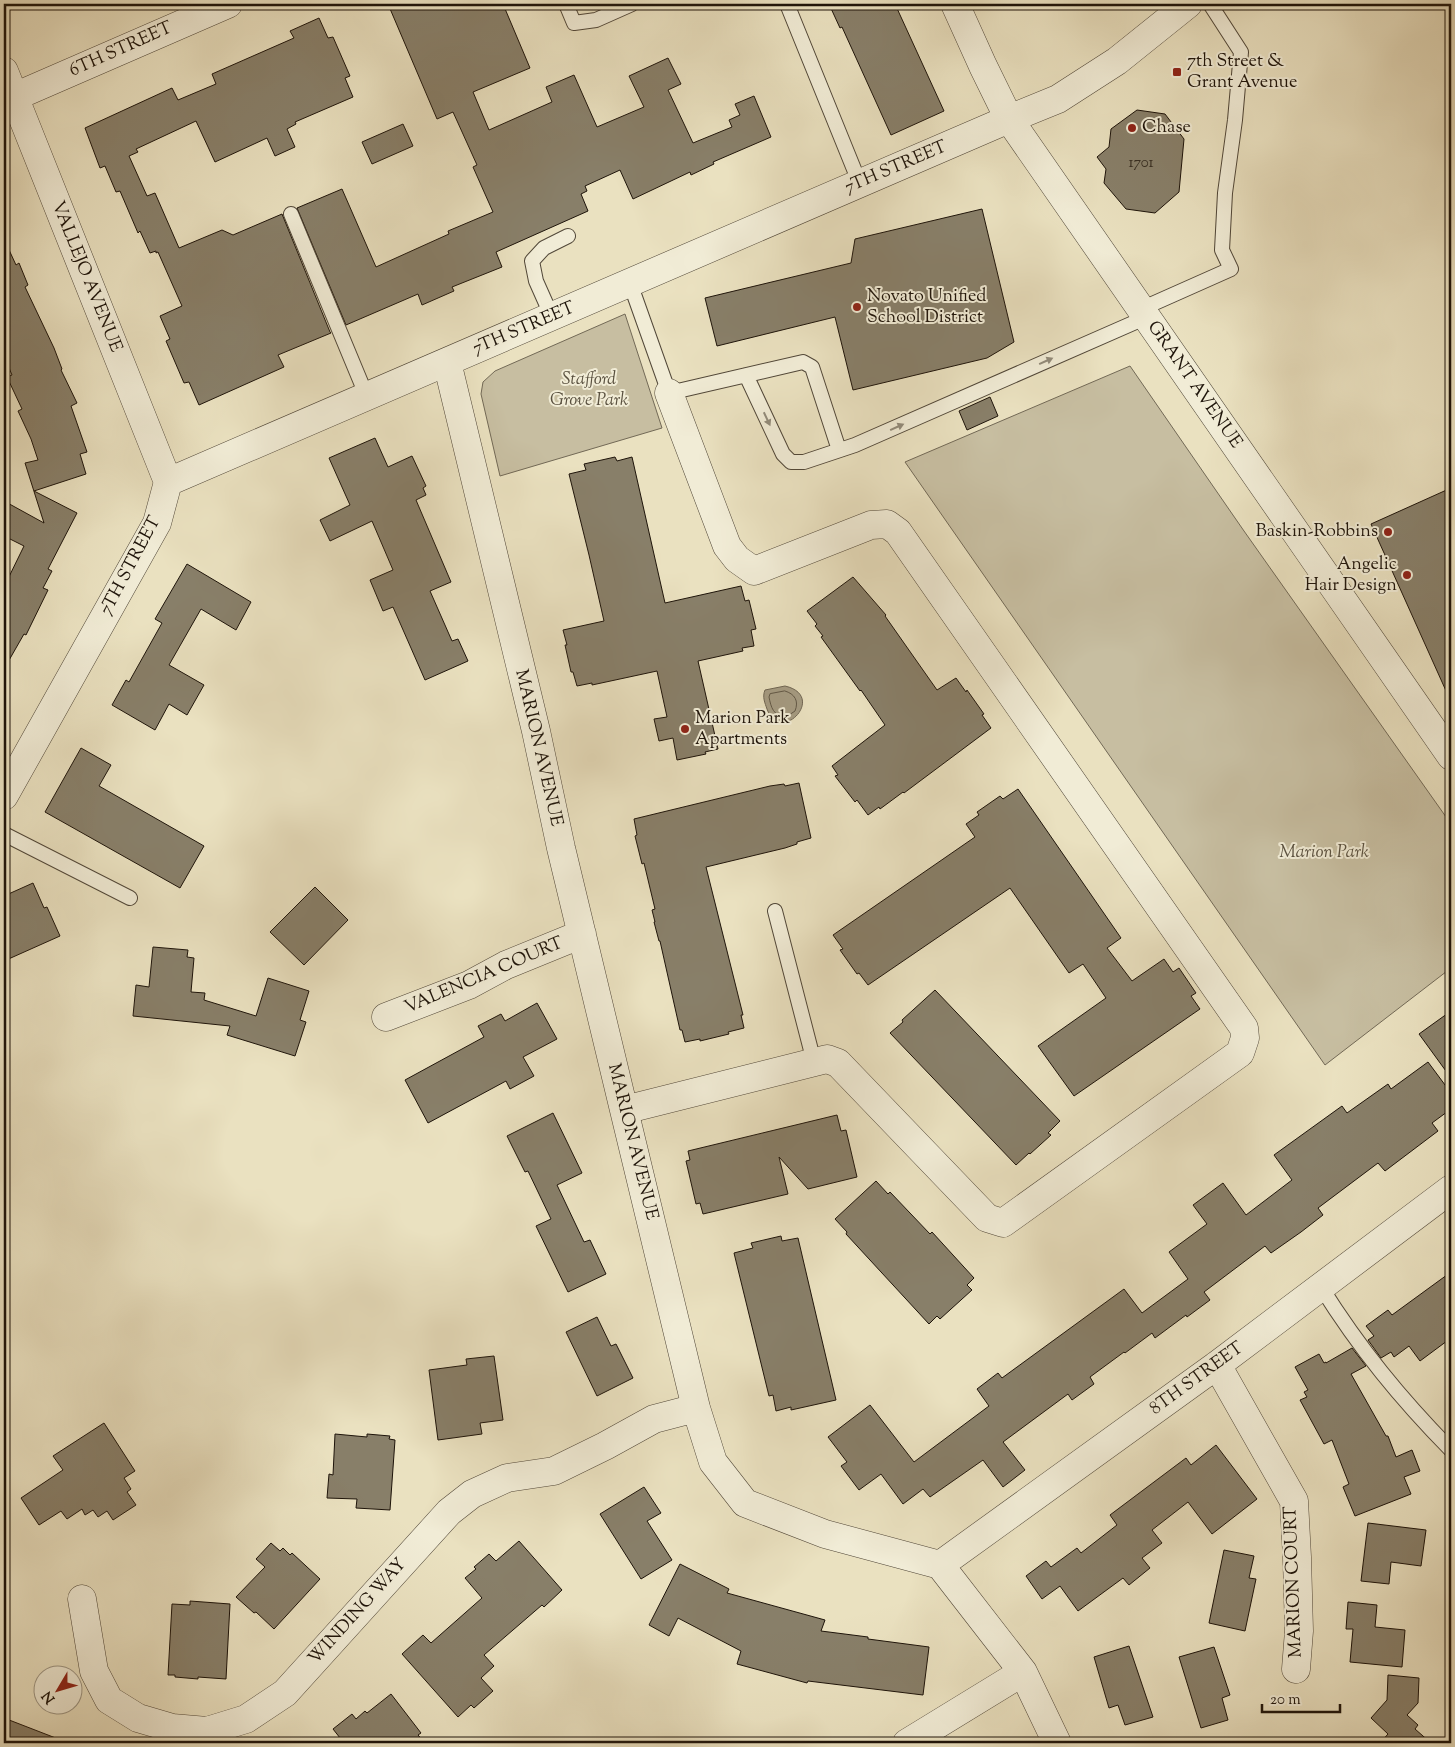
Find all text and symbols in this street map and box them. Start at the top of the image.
street label: 6TH STREET [65,16,177,84]
place label: 7th Street & Grant Avenue [1187,49,1297,96]
marker: 7th Street & Grant Avenue [1171,66,1183,78]
place label: Chase [1142,115,1191,141]
marker: Chase [1126,122,1138,134]
street label: 7TH STREET [841,135,951,201]
house number: 1701 [1128,153,1154,174]
street label: VALLEJO AVENUE [44,198,128,357]
place label: Novato Unified School District [867,284,987,331]
street label: 7TH STREET [469,296,579,362]
marker: Novato Unified School District [851,301,863,313]
street label: GRANT AVENUE [1140,316,1248,454]
one-way arrow [1039,357,1053,365]
park label: Stafford Grove Park [550,367,628,414]
one-way arrow [763,412,771,426]
one-way arrow [890,422,904,430]
street label: 7TH STREET [94,512,168,620]
place label: Baskin-Robbins [1255,519,1378,545]
marker: Baskin-Robbins [1382,526,1394,538]
place label: Angelic Hair Design [1305,552,1397,599]
marker: Angelic Hair Design [1401,569,1413,581]
street label: MARION AVENUE [507,667,569,829]
place label: Marion Park Apartments [695,706,790,753]
marker: Marion Park Apartments [679,723,691,735]
park label: Marion Park [1279,840,1369,866]
street label: VALENCIA COURT [401,931,568,1021]
street label: MARION AVENUE [600,1061,664,1223]
street label: 8TH STREET [1145,1336,1250,1422]
street label: MARION COURT [1278,1505,1310,1658]
street label: WINDING WAY [303,1553,413,1671]
north arrow [32,1664,82,1714]
scale bar [1262,1682,1340,1714]
text: N [38,1686,61,1707]
text: 20 m [1270,1690,1301,1711]

